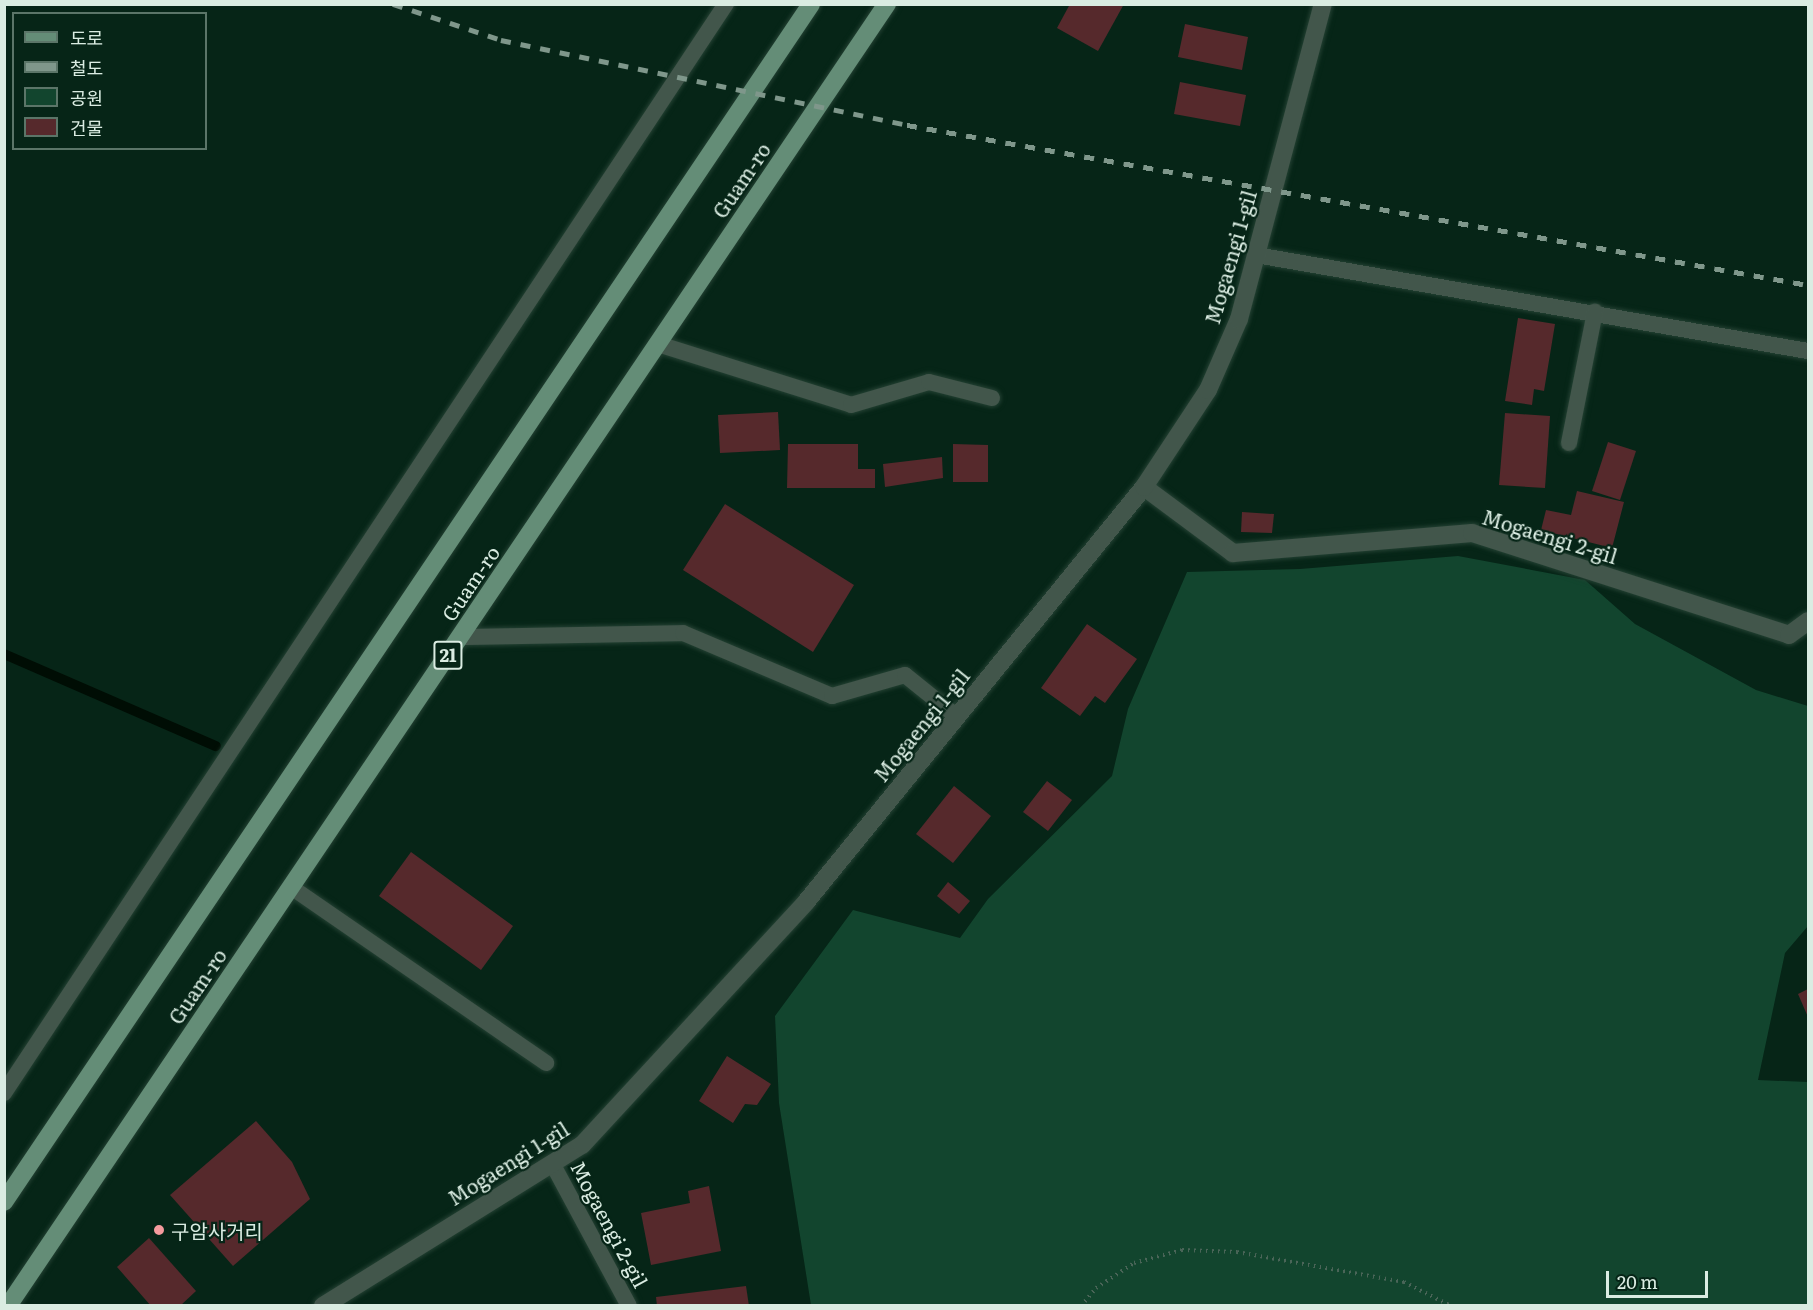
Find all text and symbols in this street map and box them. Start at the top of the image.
legend [12,12,207,150]
text: 도로 [70,24,103,51]
text: 철도 [70,54,103,81]
text: 공원 [70,84,103,111]
text: 건물 [70,114,103,141]
street label: Guam-ro [707,138,775,222]
street label: Mogaengi 1-gil [1199,187,1261,327]
street label: Mogaengi 2-gil [1480,504,1620,568]
street label: Guam-ro [436,541,504,625]
road number: 21 [433,640,463,670]
street label: Mogaengi 1-gil [868,664,974,786]
street label: Guam-ro [163,944,231,1028]
street label: Mogaengi 1-gil [443,1116,573,1210]
street label: Mogaengi 2-gil [567,1157,653,1291]
place label: 구암사거리 [171,1218,263,1242]
marker: 구암사거리 [152,1223,166,1237]
scale bar [1609,1259,1711,1297]
text: 20 m [1617,1268,1658,1295]

